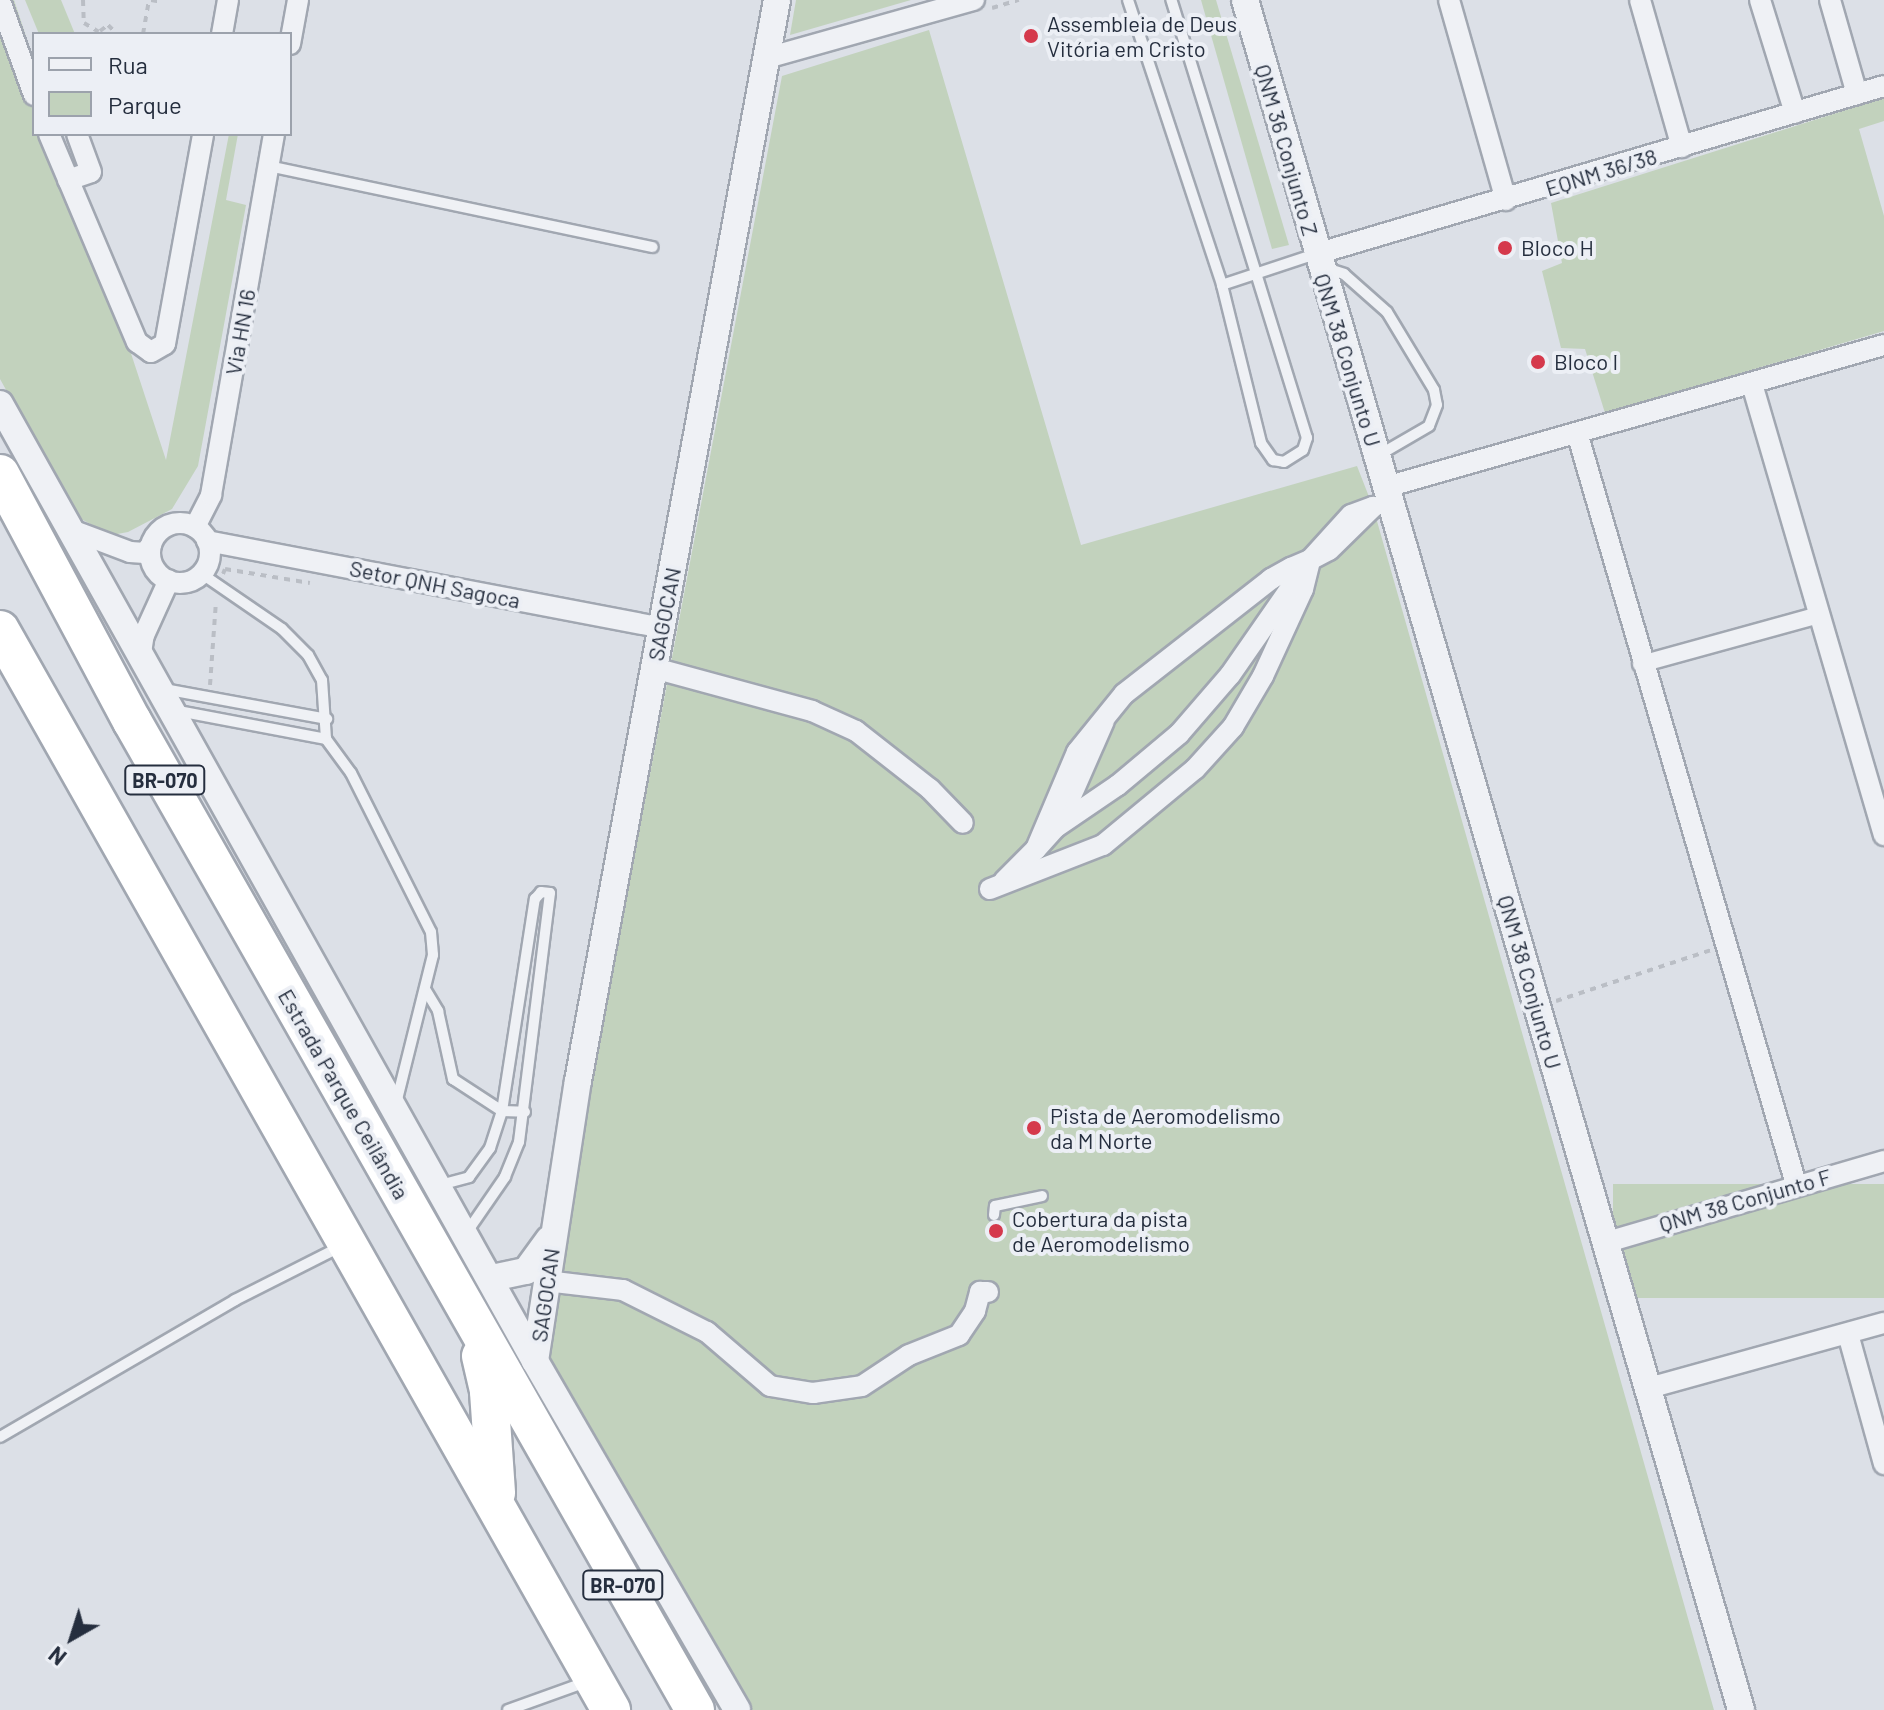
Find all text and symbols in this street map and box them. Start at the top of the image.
place label: Assembleia de Deus Vitória em Cristo [1047,10,1237,62]
marker: Assembleia de Deus Vitória em Cristo [1022,27,1040,45]
legend [32,32,292,136]
text: Rua [108,50,148,79]
street label: QNM 36 Conjunto Z [1250,61,1324,239]
text: Parque [108,90,182,119]
street label: EQNM 36/38 [1542,143,1660,201]
place label: Bloco H [1521,235,1594,261]
marker: Bloco H [1496,239,1514,257]
street label: QNM 38 Conjunto U [1309,270,1387,450]
street label: Via HN 16 [219,287,261,377]
place label: Bloco I [1554,349,1618,375]
marker: Bloco I [1529,353,1547,371]
street label: Setor QNH Sagoca [347,555,523,613]
street label: SAGOCAN [642,565,686,663]
road number: BR-070 [123,764,207,796]
street label: QNM 38 Conjunto U [1493,892,1567,1072]
street label: Estrada Parque Ceilândia [273,984,415,1204]
place label: Pista de Aeromodelismo da M Norte [1050,1102,1281,1154]
marker: Pista de Aeromodelismo da M Norte [1025,1119,1043,1137]
street label: QNM 38 Conjunto F [1656,1163,1834,1237]
place label: Cobertura da pista de Aeromodelismo [1012,1205,1190,1256]
marker: Cobertura da pista de Aeromodelismo [987,1222,1005,1240]
street label: SAGOCAN [525,1246,565,1344]
road number: BR-070 [581,1569,665,1601]
north arrow [32,1598,112,1678]
text: N [43,1642,71,1671]

